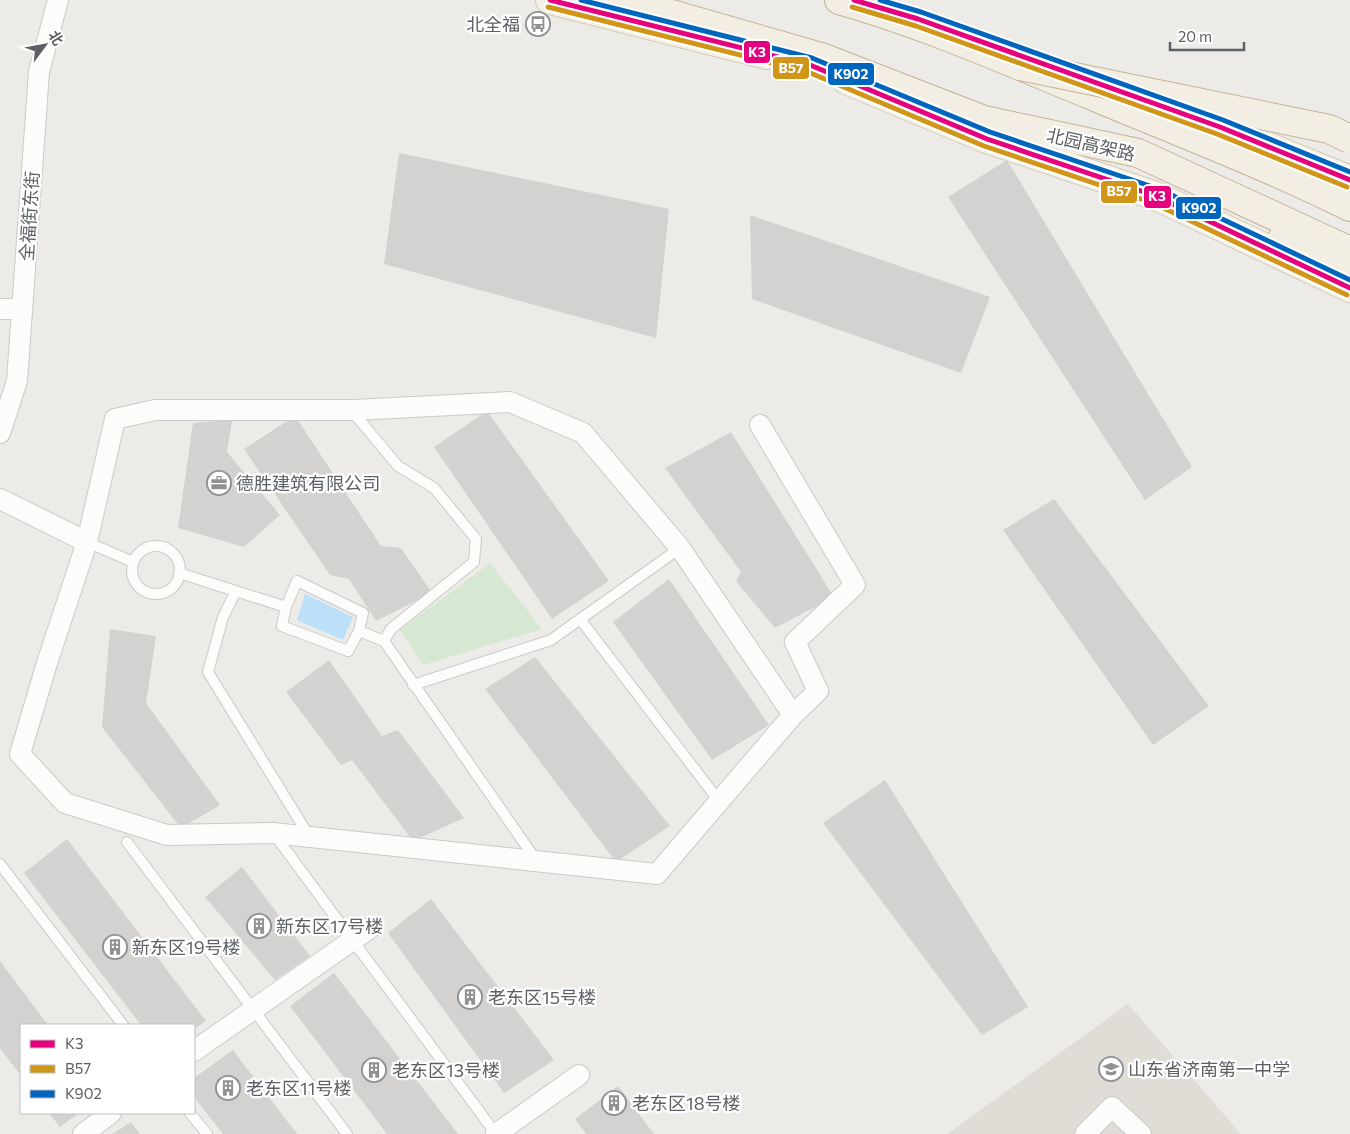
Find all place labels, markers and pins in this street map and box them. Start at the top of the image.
bus stop icon: 北全福 [525,11,551,37]
place label: 北全福 [466,13,520,35]
office icon: 德胜建筑有限公司 [206,470,232,496]
place label: 德胜建筑有限公司 [236,472,380,494]
building icon: 新东区17号楼 [246,913,272,939]
place label: 新东区17号楼 [276,915,383,937]
building icon: 新东区19号楼 [102,934,128,960]
place label: 新东区19号楼 [132,936,241,958]
building icon: 老东区15号楼 [457,984,483,1010]
place label: 老东区15号楼 [488,986,596,1008]
school or university icon: 山东省济南第一中学 [1098,1056,1124,1082]
building icon: 老东区13号楼 [361,1057,387,1083]
place label: 山东省济南第一中学 [1128,1058,1290,1080]
place label: 老东区13号楼 [392,1059,500,1081]
building icon: 老东区11号楼 [215,1075,241,1101]
place label: 老东区11号楼 [246,1077,351,1099]
building icon: 老东区18号楼 [601,1090,627,1116]
place label: 老东区18号楼 [632,1092,741,1114]

